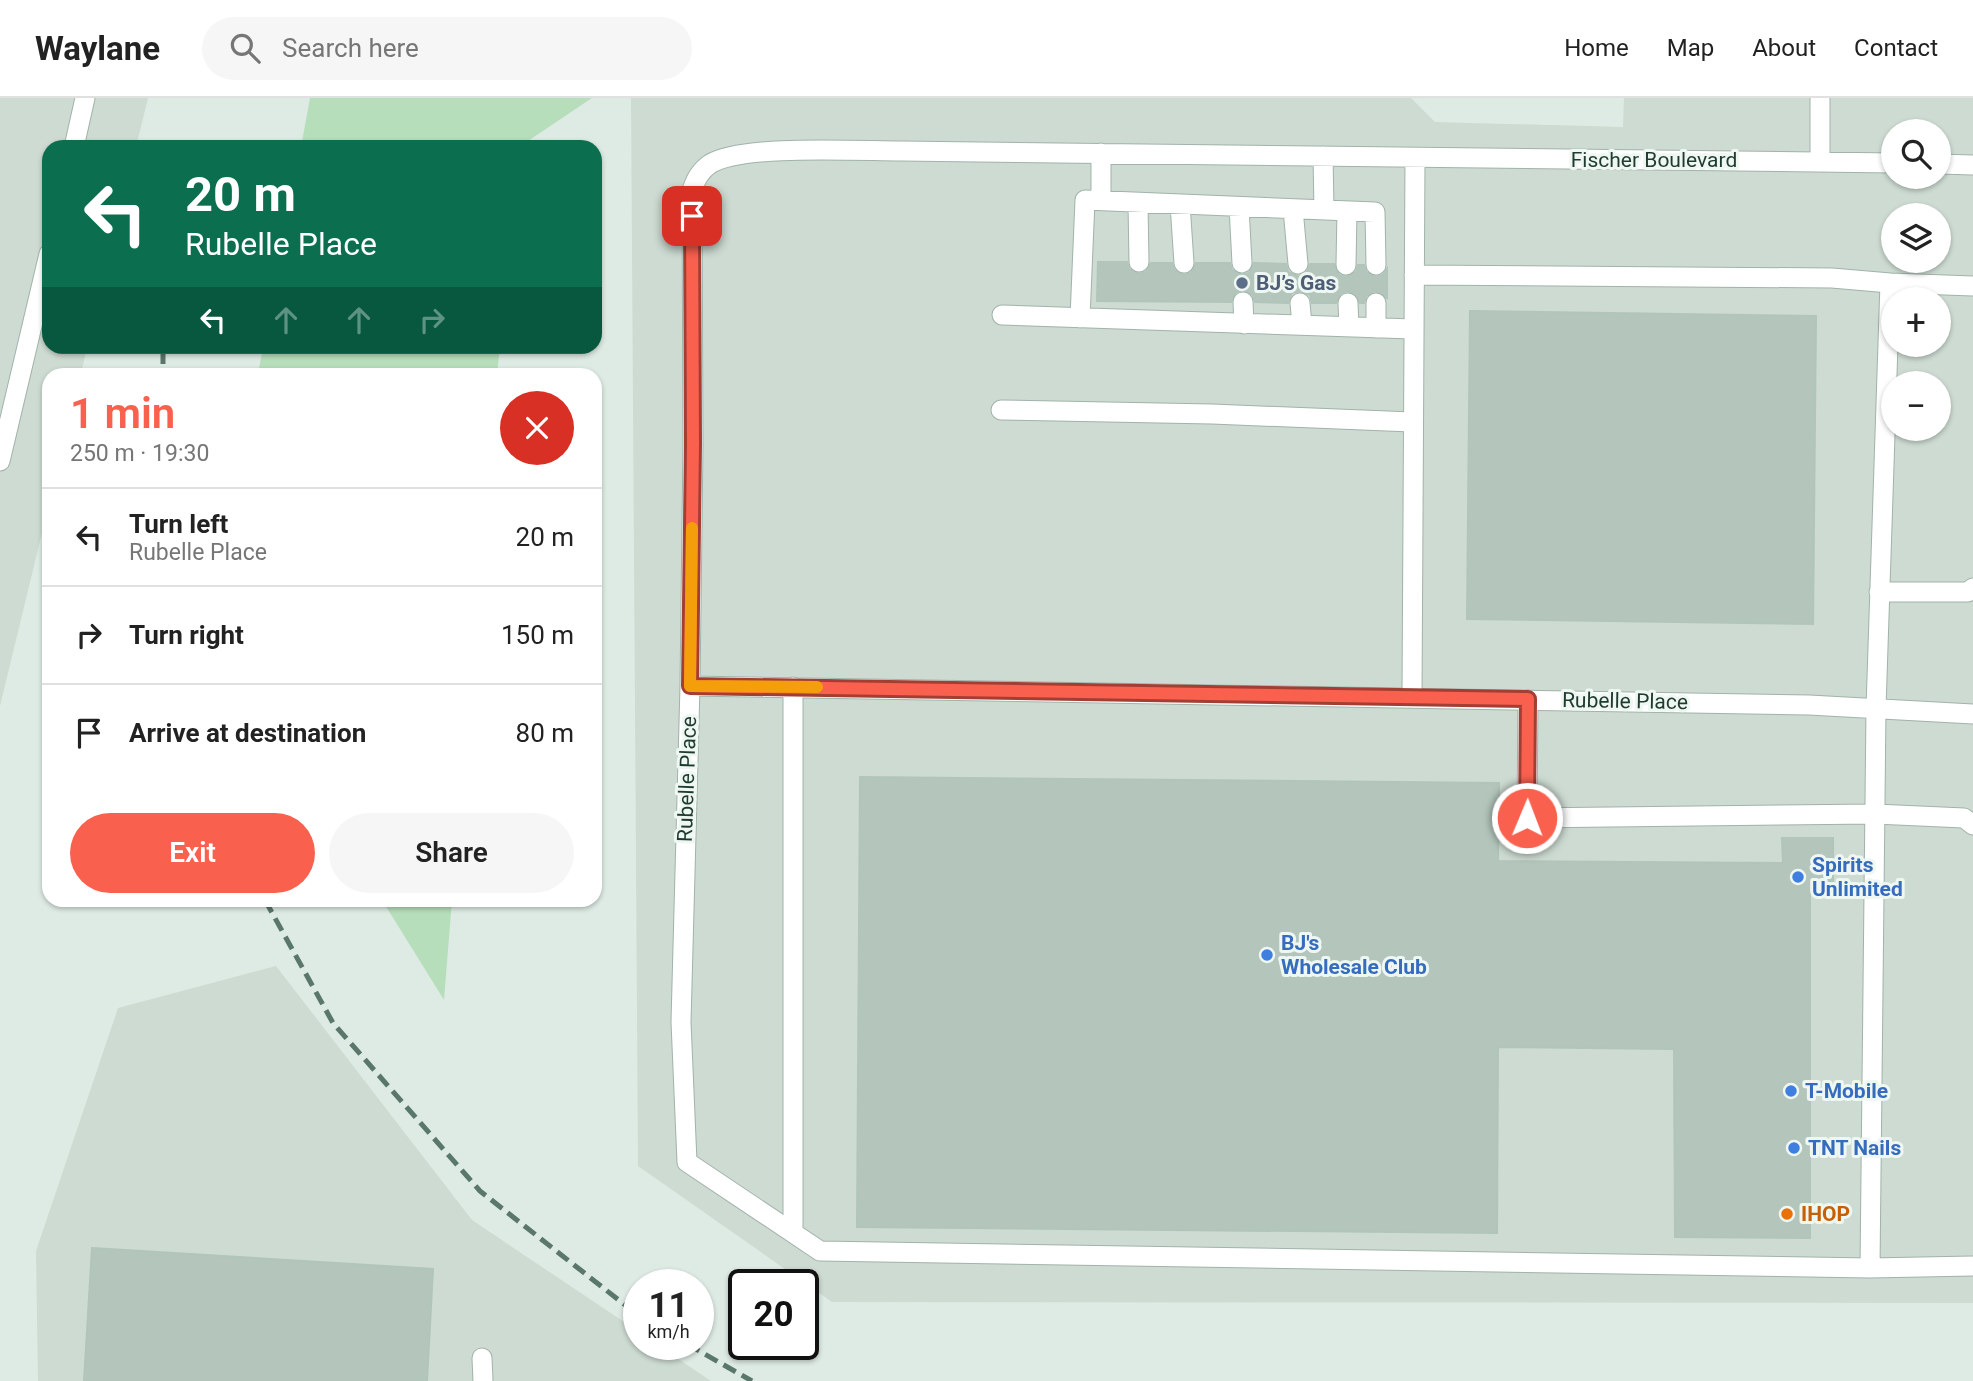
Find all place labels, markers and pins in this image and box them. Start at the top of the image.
pin [662,186,722,246]
place label: BJ’s Gas [1256,271,1337,295]
marker: BJ’s Gas [1234,275,1250,291]
place label: Spirits Unlimited [1812,853,1903,901]
marker: Spirits Unlimited [1790,869,1806,885]
place label: BJ's Wholesale Club [1281,931,1427,979]
marker: BJ's Wholesale Club [1259,947,1275,963]
place label: T-Mobile [1805,1079,1888,1103]
marker: T-Mobile [1783,1083,1799,1099]
place label: TNT Nails [1808,1136,1901,1160]
marker: TNT Nails [1786,1140,1802,1156]
place label: IHOP [1801,1202,1850,1226]
marker: IHOP [1779,1206,1795,1222]

